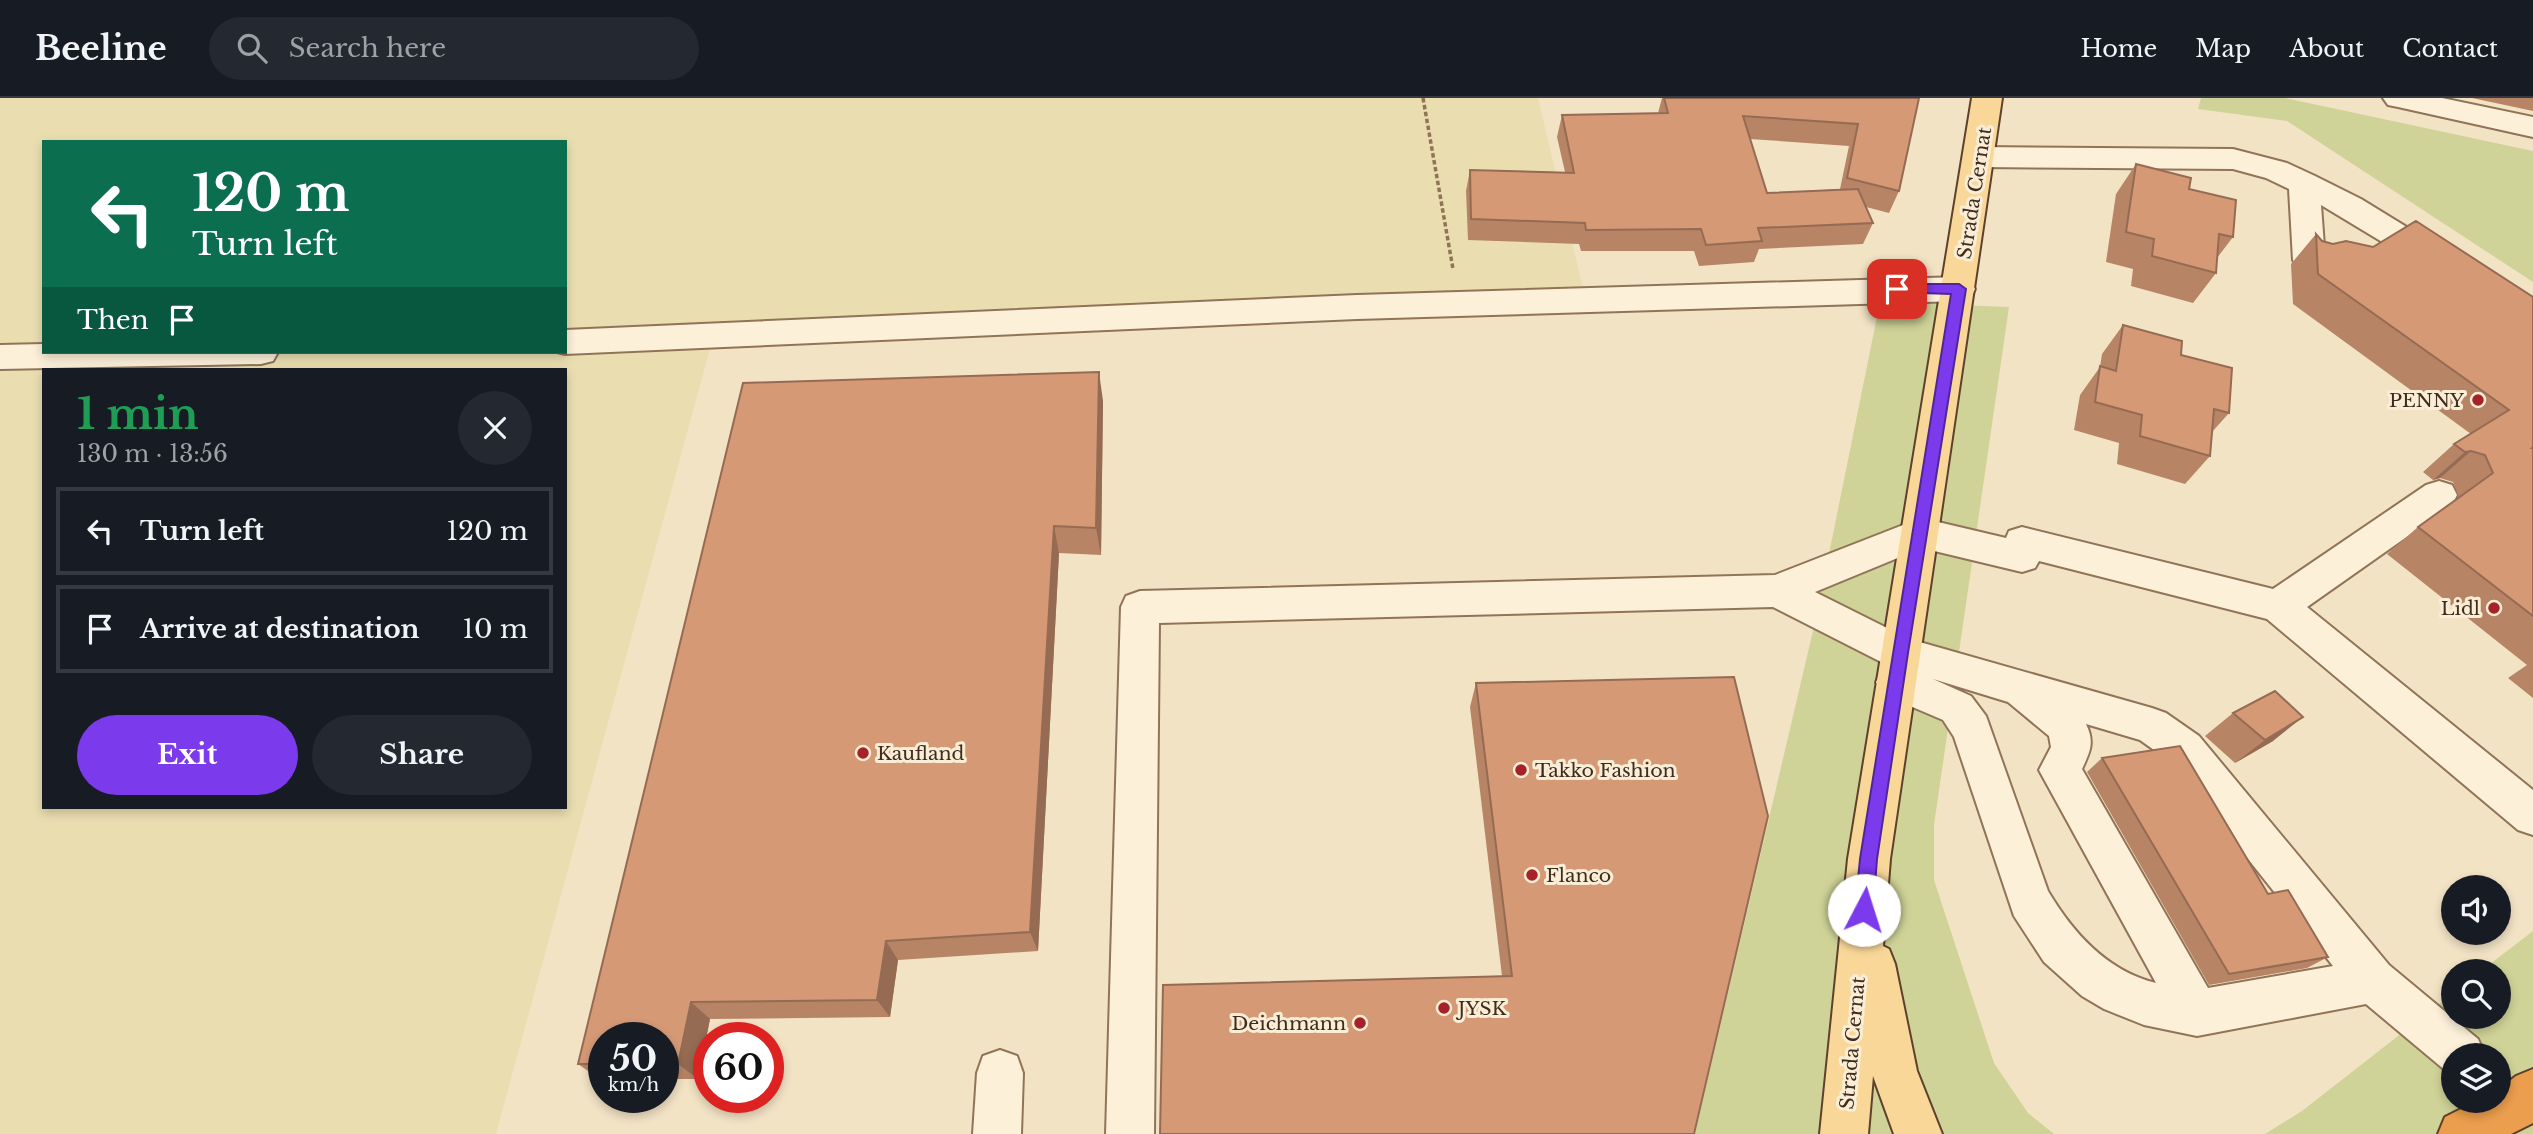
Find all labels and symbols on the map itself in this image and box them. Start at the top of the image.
street label: Strada Cernat [1953,125,1996,261]
pin [1867,259,1927,319]
place label: PENNY [2389,389,2464,412]
marker: PENNY [2470,392,2486,408]
place label: Lidl [2441,597,2480,620]
marker: Lidl [2486,600,2502,616]
place label: Kaufland [877,742,965,765]
marker: Kaufland [855,745,871,761]
place label: Takko Fashion [1535,759,1676,782]
marker: Takko Fashion [1513,762,1529,778]
place label: Flanco [1546,864,1611,887]
marker: Flanco [1524,867,1540,883]
position arrow [1827,873,1901,947]
street label: Strada Cernat [1835,975,1870,1111]
place label: JYSK [1455,997,1507,1020]
marker: JYSK [1436,1000,1452,1016]
place label: Deichmann [1231,1012,1346,1035]
marker: Deichmann [1352,1015,1368,1031]
speed limit sign: 60 [693,1022,784,1113]

